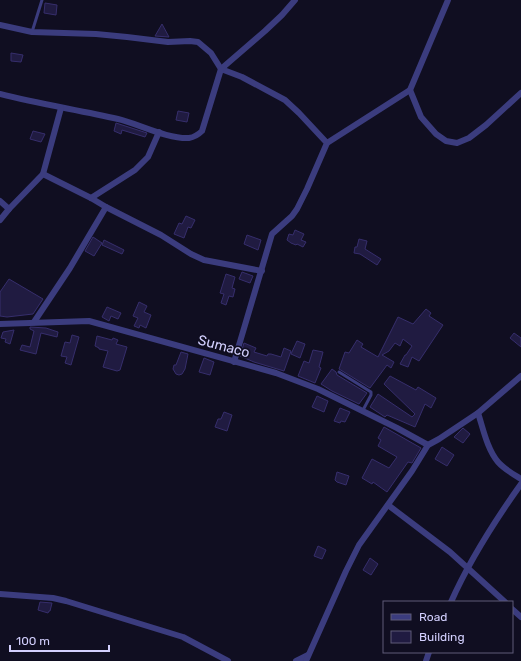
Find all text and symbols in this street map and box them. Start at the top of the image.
street label: Sumaco [196,331,252,362]
legend [383,601,513,653]
text: Road [419,610,447,624]
scale bar [10,627,109,653]
text: Building [419,630,465,644]
text: 100 m [16,634,50,648]

